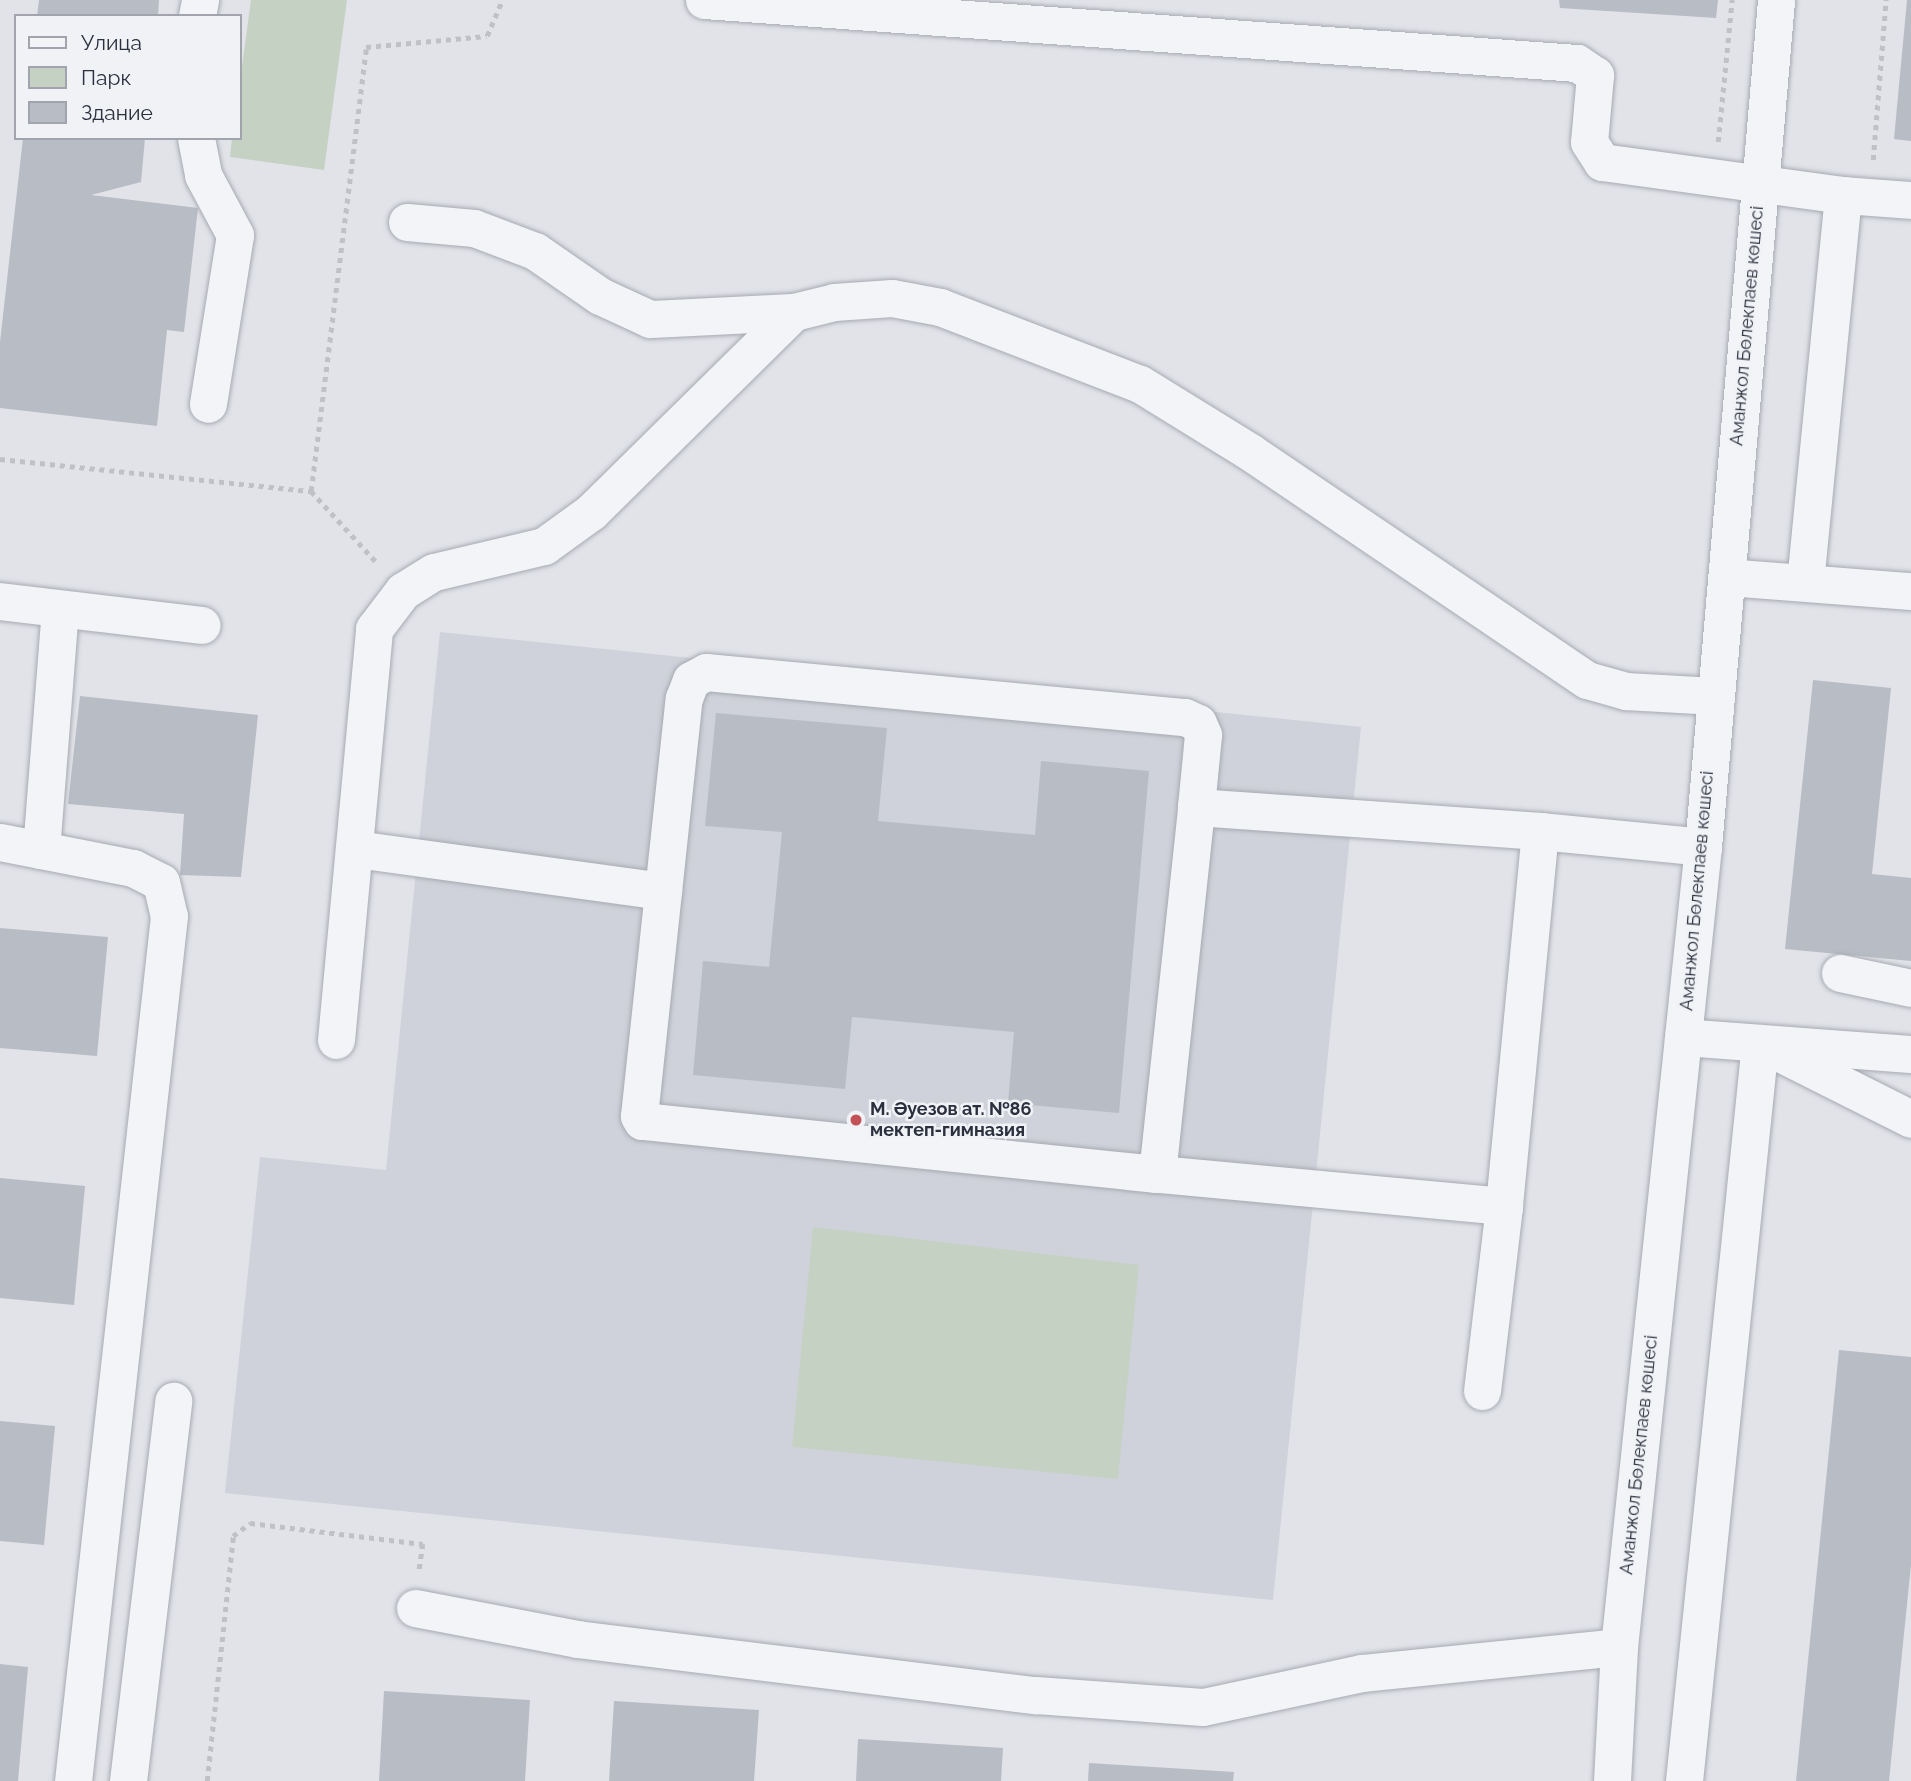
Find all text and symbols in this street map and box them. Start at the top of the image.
legend [14,14,242,140]
text: Улица [81,30,142,55]
text: Парк [81,65,131,90]
text: Здание [81,100,153,125]
street label: Аманжол Бөлекпаев көшесі [1726,205,1768,447]
street label: Аманжол Бөлекпаев көшесі [1676,770,1718,1012]
place label: М. Әуезов ат. №86 мектеп-гимназия [870,1099,1031,1142]
marker: М. Әуезов ат. №86 мектеп-гимназия [848,1112,864,1128]
street label: Аманжол Бөлекпаев көшесі [1616,1334,1662,1576]

